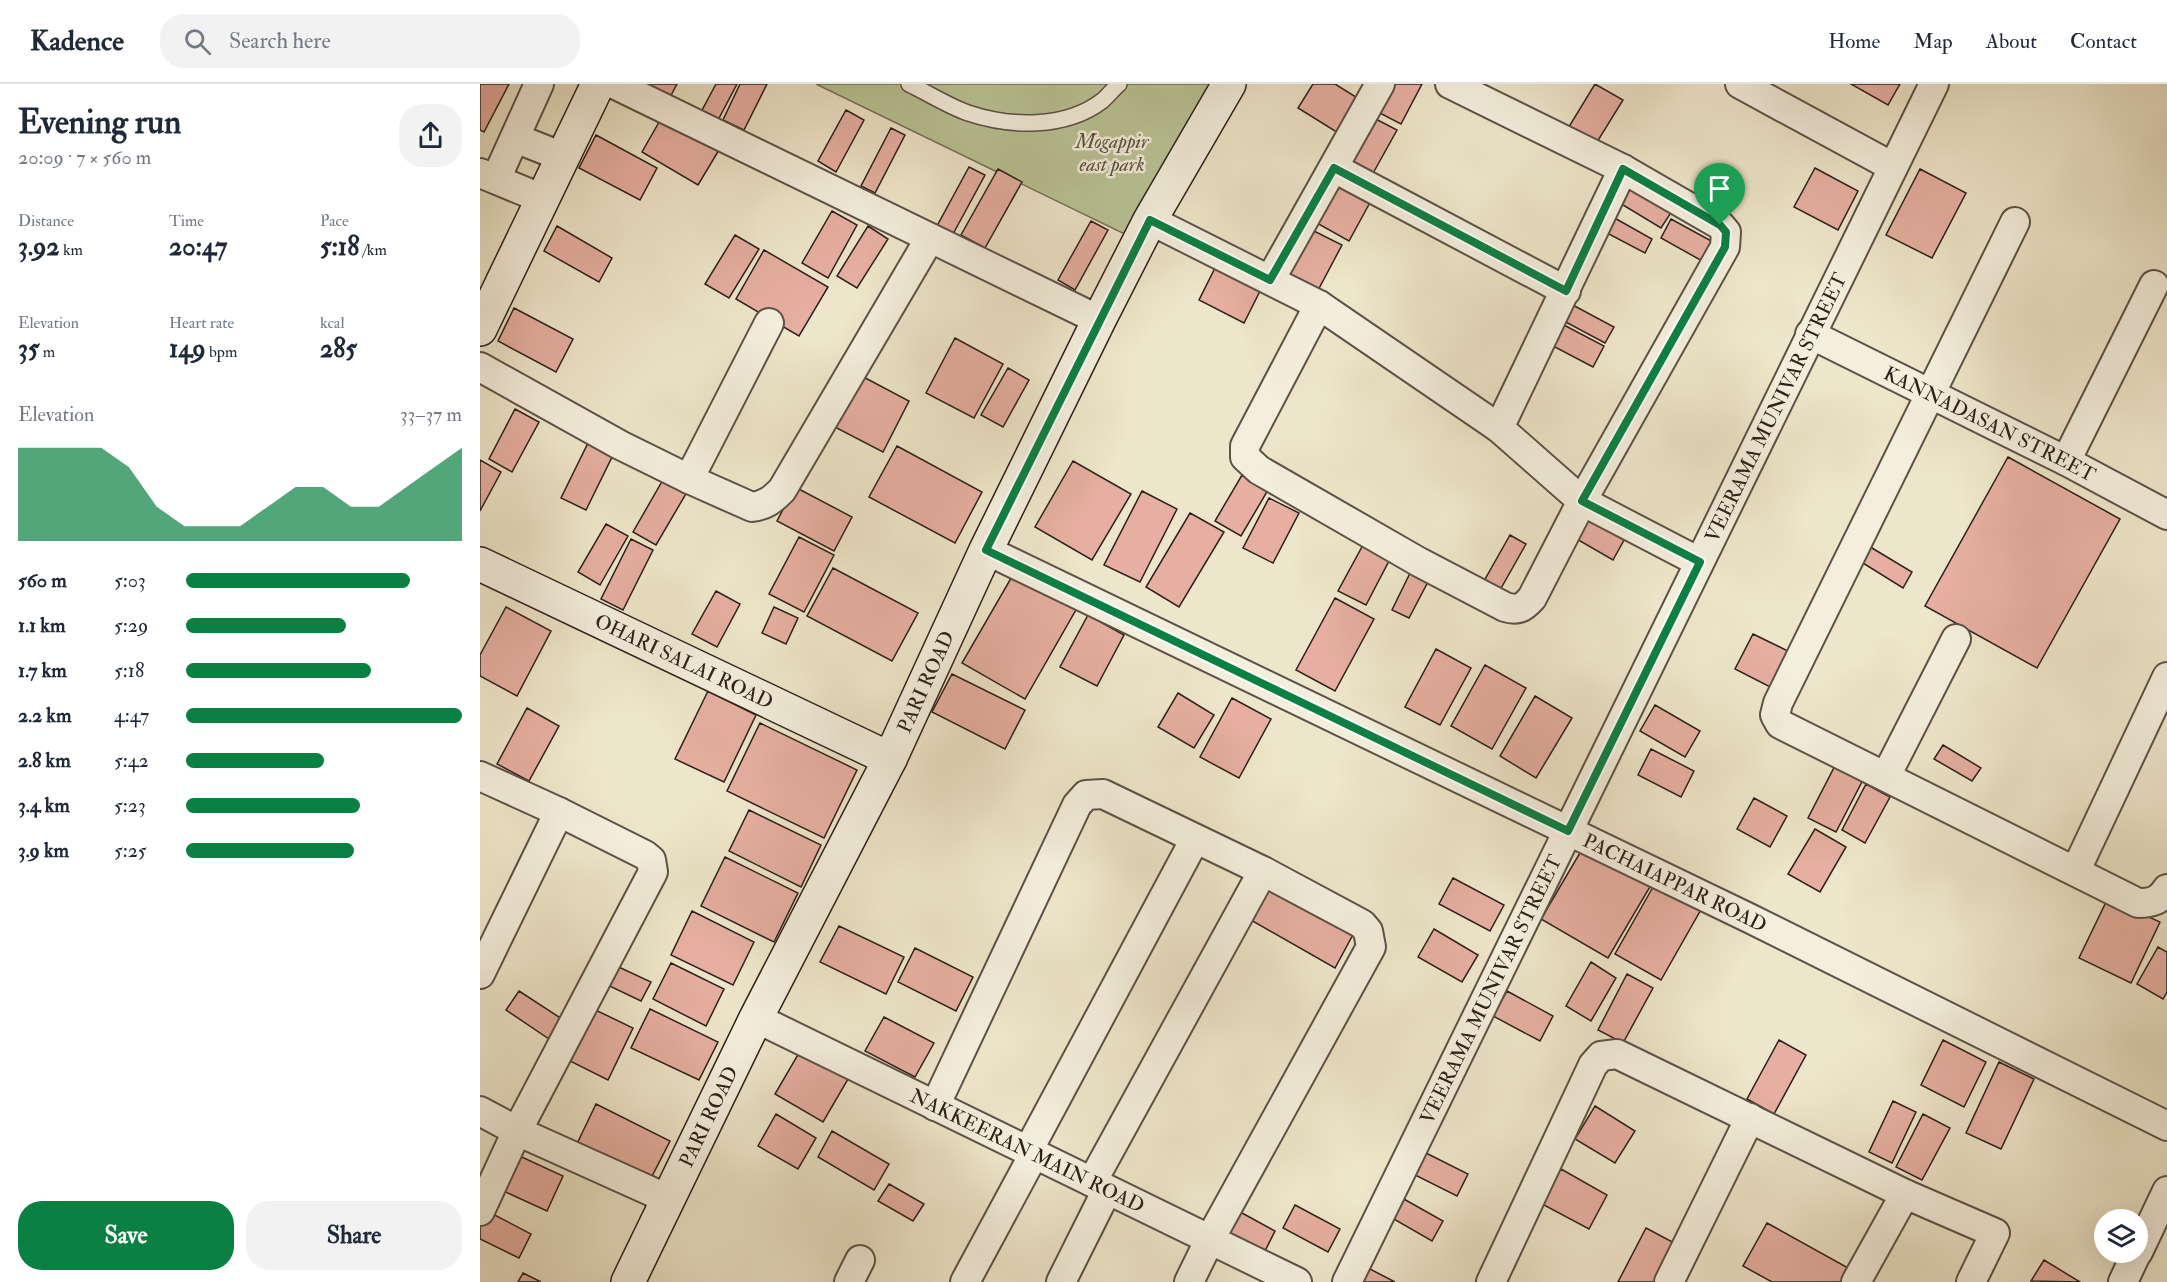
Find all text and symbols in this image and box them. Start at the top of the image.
search box [160,14,580,68]
text: Kadence [30,24,124,59]
icon: search [181,25,214,58]
text: Search here [229,27,331,55]
text: Home [1828,28,1880,55]
text: Map [1913,28,1953,55]
text: About [1986,28,2037,55]
text: Contact [2070,28,2137,55]
text: Evening run [18,102,181,143]
button: share [399,104,462,167]
park label: Mogappir east park [1075,129,1150,177]
text: 20:09 · 7 × 560 m [18,145,151,170]
pin [1694,163,1745,225]
icon: arrive [1703,172,1736,205]
text: Distance [18,211,74,231]
text: Time [169,211,204,231]
text: Pace [320,211,349,231]
text: 3.92 [18,231,60,263]
text: 20:47 [169,231,227,263]
text: 5:18 [320,231,359,263]
text: km [60,240,83,260]
text: /km [359,240,387,260]
street label: VEERAMA MUNIVAR STREET [1700,269,1853,546]
text: Elevation [18,313,79,333]
text: Heart rate [169,313,234,333]
text: kcal [320,313,345,333]
text: 35 [18,333,39,365]
text: 149 [169,333,206,365]
text: 285 [320,333,357,365]
text: m [39,342,55,362]
text: bpm [206,342,237,362]
street label: KANNADASAN STREET [1880,361,2100,488]
text: Elevation [18,402,94,427]
text: 33–37 m [400,402,462,427]
text: 560 m [18,568,67,593]
text: 5:03 [114,568,146,593]
street label: OHARI SALAI ROAD [591,608,777,715]
text: 1.1 km [18,613,65,638]
text: 5:29 [114,613,148,638]
street label: PARI ROAD [892,627,960,737]
text: 1.7 km [18,658,67,683]
text: 5:18 [114,658,144,683]
text: 2.2 km [18,703,71,728]
text: 4:47 [114,703,149,728]
text: 2.8 km [18,748,71,773]
text: 5:42 [114,748,149,773]
text: 3.4 km [18,793,70,818]
text: 5:23 [114,793,146,818]
street label: PACHAIAPPAR ROAD [1579,828,1771,938]
text: 3.9 km [18,838,69,863]
text: 5:25 [114,838,147,863]
street label: VEERAMA MUNIVAR STREET [1414,851,1567,1128]
street label: PARI ROAD [674,1062,744,1171]
street label: NAKKEERAN MAIN ROAD [906,1083,1148,1219]
button: Save [18,1201,234,1270]
button: Share [246,1201,462,1270]
map controls [2094,1209,2148,1263]
button: layers [2094,1209,2148,1263]

